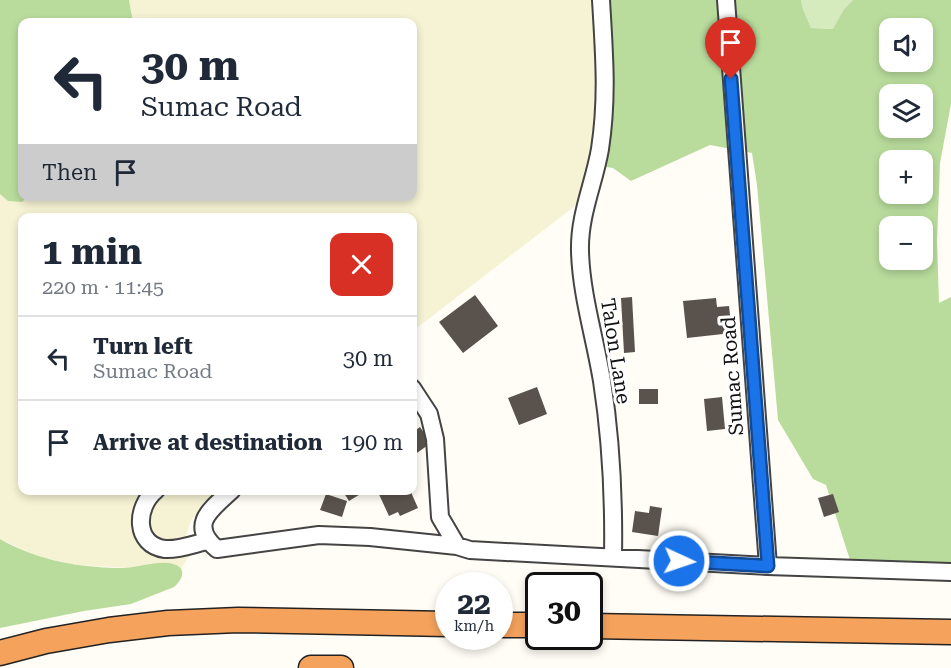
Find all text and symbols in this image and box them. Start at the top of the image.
pin [705,17,756,79]
map controls [879,18,933,270]
button: sound [879,18,933,72]
icon: arrive [714,26,747,59]
text: 30 m [141,41,239,90]
icon: left [42,42,120,120]
button: layers [879,84,933,138]
text: Sumac Road [141,91,302,123]
button: + [879,150,933,204]
icon: arrive [109,156,142,189]
text: Then [42,160,97,185]
button: − [879,216,933,270]
text: 1 min [42,231,142,273]
button: close [330,233,393,296]
text: 220 m · 11:45 [42,275,164,299]
street label: Talon Lane [596,296,636,406]
street label: Sumac Road [716,316,748,436]
text: Turn left [93,334,193,359]
icon: left [42,342,75,375]
text: 30 m [343,346,393,371]
text: Sumac Road [93,359,212,383]
icon: arrive [42,426,75,459]
text: Arrive at destination [93,430,322,455]
text: 190 m [340,430,403,455]
position arrow [647,529,711,593]
speed limit sign: 30 [525,572,603,650]
text: 22 [457,586,491,621]
text: km/h [454,617,494,635]

